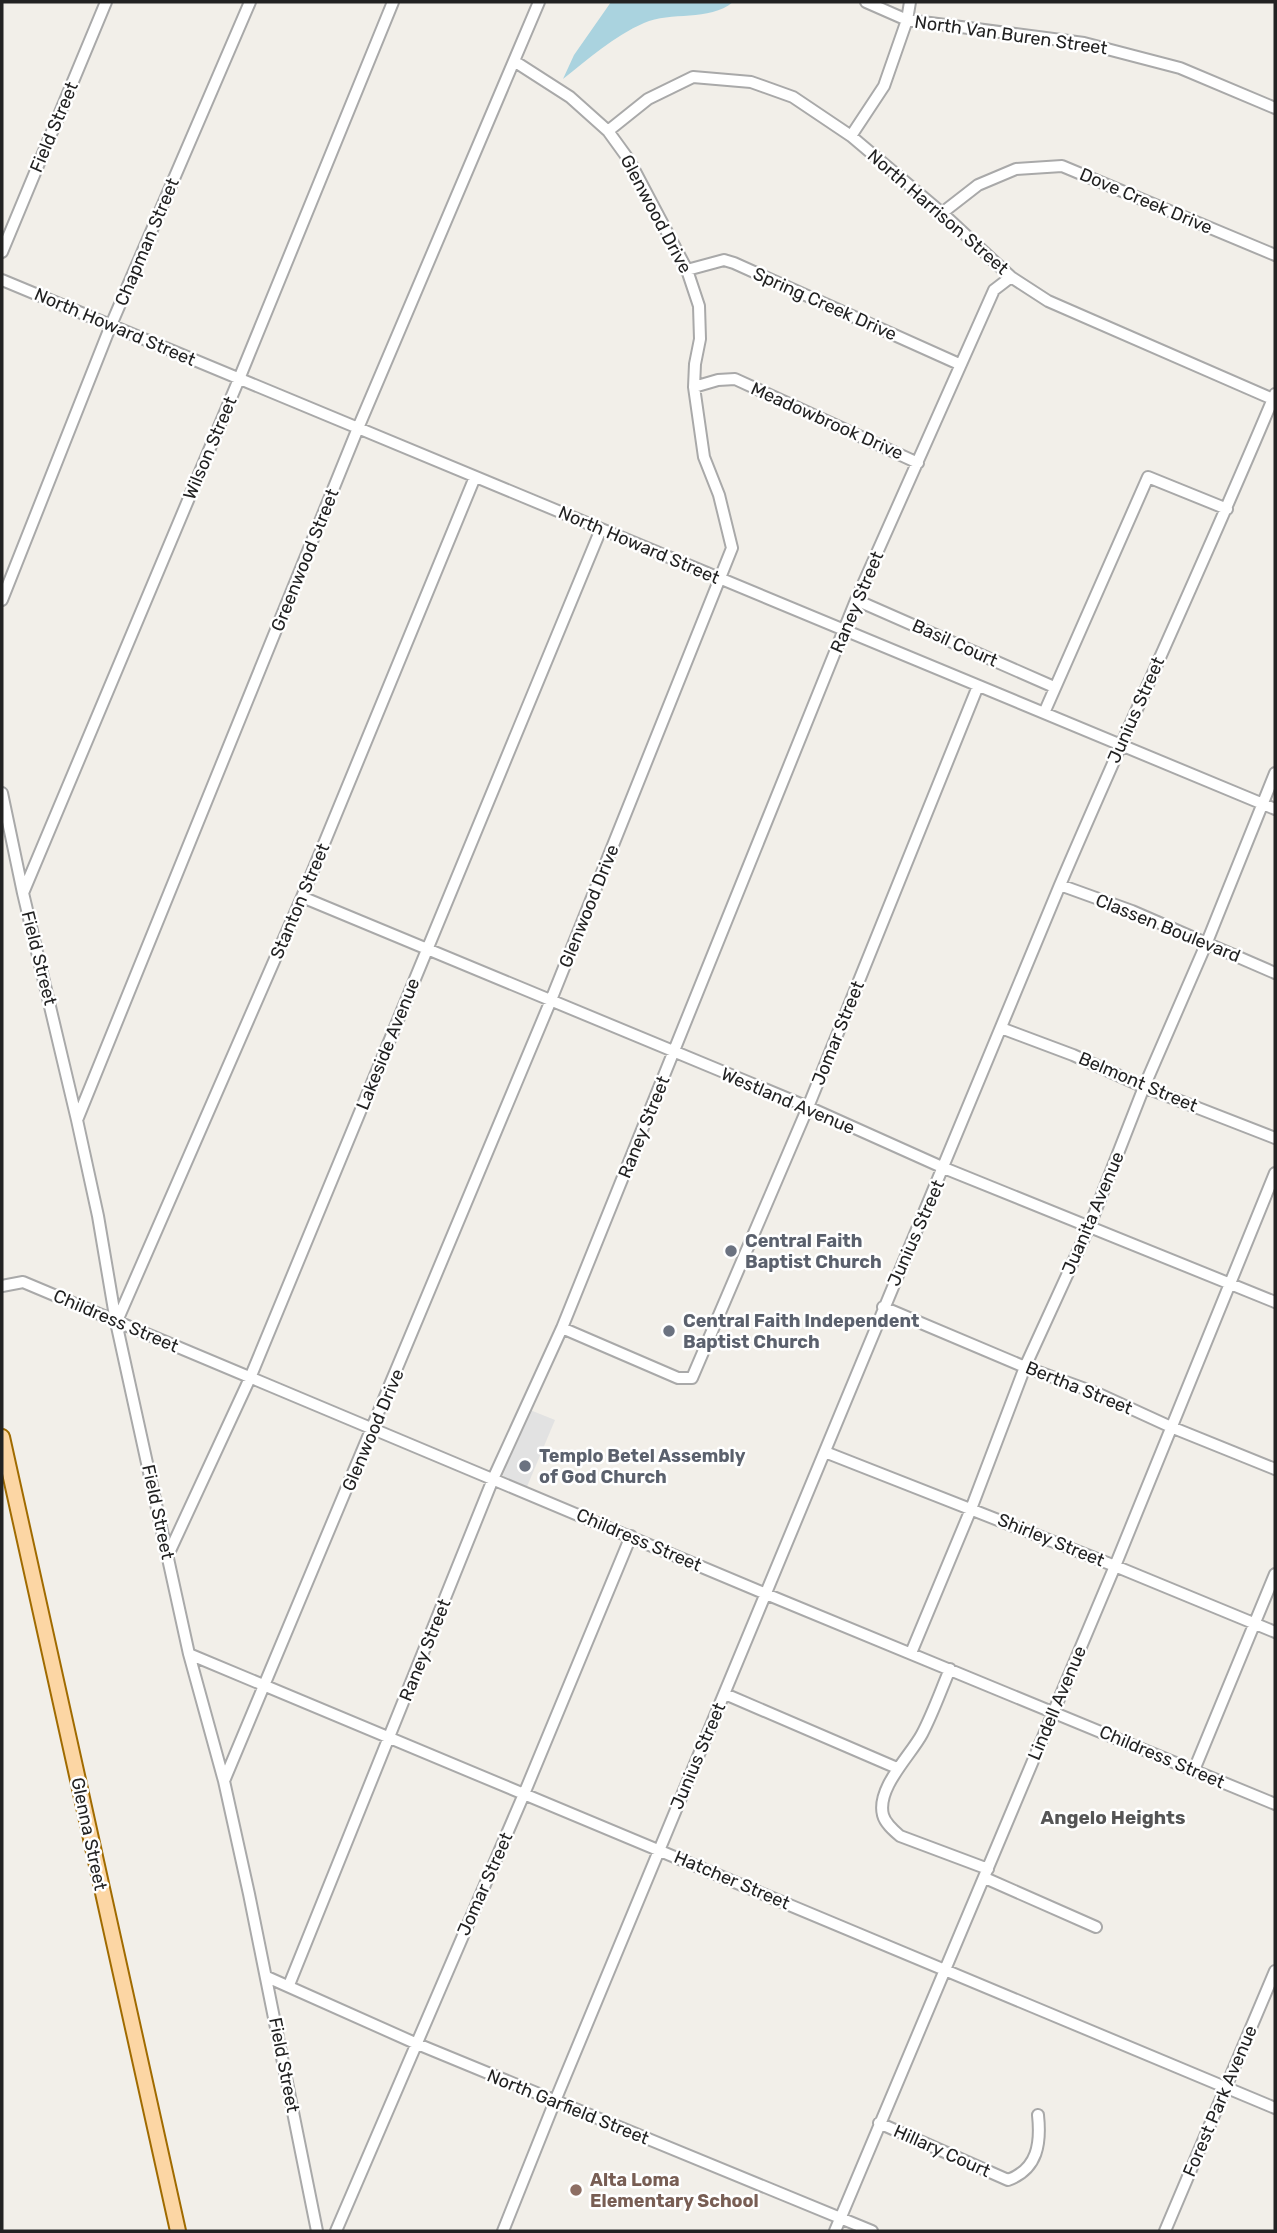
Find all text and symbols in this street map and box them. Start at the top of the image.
street label: North Van Buren Street [913,11,1109,59]
street label: Field Street [25,78,83,176]
street label: North Harrison Street [863,145,1013,279]
street label: Glenwood Drive [616,151,696,277]
street label: Dove Creek Drive [1076,163,1216,239]
street label: Chapman Street [110,175,184,309]
street label: Spring Creek Drive [750,262,900,346]
street label: North Howard Street [31,283,199,371]
street label: Meadowbrook Drive [747,378,907,464]
street label: Wilson Street [178,393,242,503]
street label: Greenwood Street [266,485,344,635]
street label: North Howard Street [555,501,723,589]
street label: Raney Street [826,548,888,656]
street label: Basil Court [909,614,1001,672]
street label: Junius Street [1103,653,1169,767]
street label: Stanton Street [266,840,334,962]
street label: Glenwood Drive [554,841,624,971]
street label: Classen Boulevard [1092,889,1244,967]
street label: Field Street [17,909,61,1007]
street label: Lakeside Avenue [352,975,424,1113]
street label: Jomar Street [807,978,869,1088]
street label: Belmont Street [1075,1047,1201,1117]
street label: Westland Avenue [718,1063,858,1139]
street label: Raney Street [614,1073,674,1181]
street label: Juanita Avenue [1057,1148,1129,1278]
street label: Junius Street [883,1176,949,1290]
place label: Central Faith Baptist Church [745,1230,882,1273]
marker: Central Faith Baptist Church [723,1243,739,1259]
street label: Childress Street [50,1285,182,1357]
place label: Central Faith Independent Baptist Church [683,1310,919,1353]
marker: Central Faith Independent Baptist Church [661,1323,677,1339]
street label: Bertha Street [1022,1357,1136,1419]
street label: Glenwood Drive [337,1366,409,1494]
place label: Templo Betel Assembly of God Church [539,1445,746,1488]
marker: Templo Betel Assembly of God Church [517,1458,533,1474]
street label: Field Street [137,1463,179,1561]
street label: Childress Street [573,1504,705,1576]
street label: Shirley Street [994,1509,1108,1571]
street label: Raney Street [395,1596,455,1704]
street label: Lindell Avenue [1023,1643,1091,1763]
street label: Junius Street [666,1699,730,1813]
street label: Childress Street [1096,1721,1228,1793]
street label: Glenna Street [66,1776,112,1892]
district label: Angelo Heights [1041,1806,1185,1829]
street label: Jomar Street [452,1829,518,1939]
street label: Hatcher Street [671,1846,793,1914]
street label: Field Street [264,2016,304,2114]
street label: Forest Park Avenue [1178,2022,1262,2180]
street label: North Garfield Street [484,2064,652,2150]
street label: Hillary Court [890,2120,994,2182]
place label: Alta Loma Elementary School [590,2169,759,2212]
marker: Alta Loma Elementary School [568,2182,584,2198]

